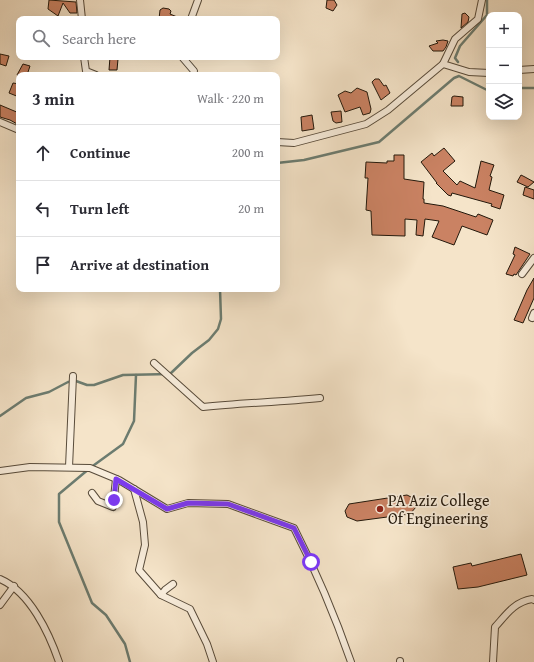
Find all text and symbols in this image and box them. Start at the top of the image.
map controls [486,12,522,120]
button: + [486,12,522,48]
search box [16,16,280,60]
icon: search [30,27,52,49]
text: Search here [62,28,136,49]
button: − [486,48,522,84]
button: layers [486,84,522,120]
text: 3 min [32,86,74,111]
text: Walk · 220 m [197,89,264,108]
icon: ahead [32,142,54,164]
text: Continue [70,142,131,163]
text: 200 m [232,143,264,162]
icon: left [32,198,54,220]
text: Turn left [70,198,129,219]
text: 20 m [238,199,264,218]
icon: arrive [32,254,54,276]
text: Arrive at destination [70,254,209,275]
place label: PA Aziz College Of Engineering [388,488,489,530]
route end [105,491,123,509]
marker: PA Aziz College Of Engineering [375,504,385,514]
route start [302,553,320,571]

